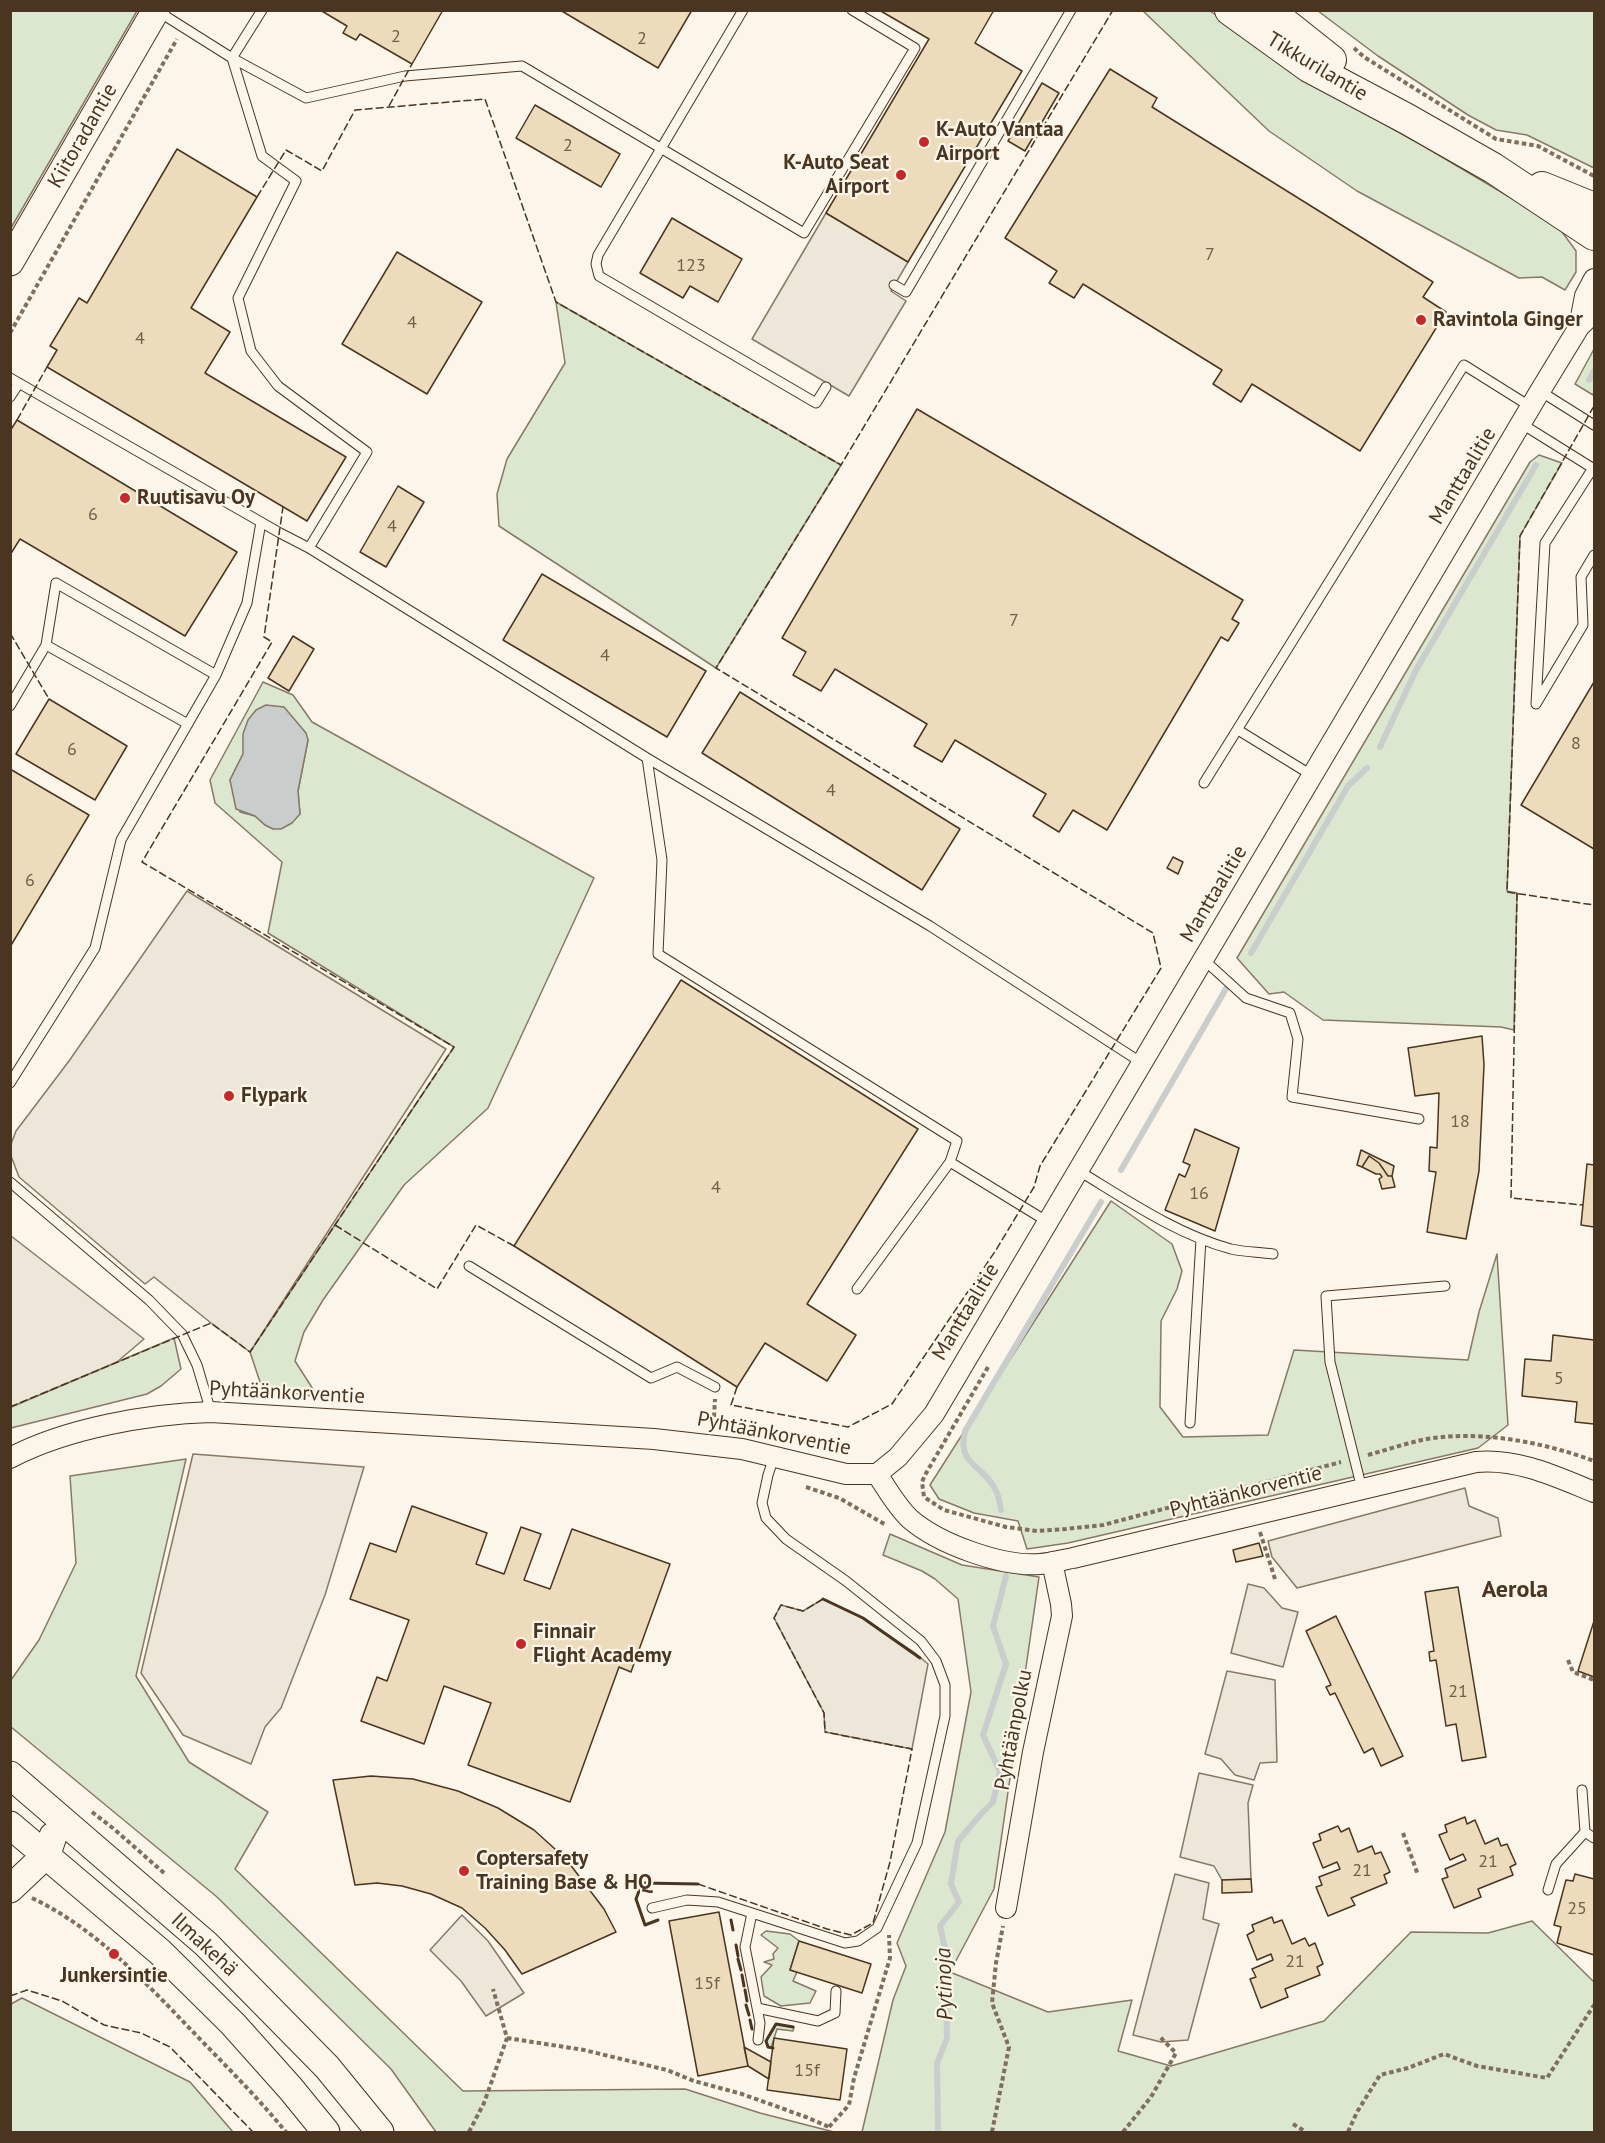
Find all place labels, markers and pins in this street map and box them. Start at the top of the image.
place label: K-Auto Vantaa Airport [936,117,1064,167]
marker: K-Auto Vantaa Airport [917,135,931,149]
place label: K-Auto Seat Airport [783,150,889,200]
marker: K-Auto Seat Airport [894,168,908,182]
place label: Ravintola Ginger [1433,307,1583,333]
marker: Ravintola Ginger [1414,313,1428,327]
place label: Ruutisavu Oy [137,485,255,511]
marker: Ruutisavu Oy [118,491,132,505]
place label: Flypark [241,1083,307,1109]
marker: Flypark [222,1089,236,1103]
place label: Finnair Flight Academy [533,1619,672,1669]
marker: Finnair Flight Academy [514,1637,528,1651]
place label: Coptersafety Training Base & HQ [476,1846,652,1896]
marker: Coptersafety Training Base & HQ [457,1864,471,1878]
marker: Junkersintie [107,1947,121,1961]
place label: Junkersintie [60,1963,168,1989]

